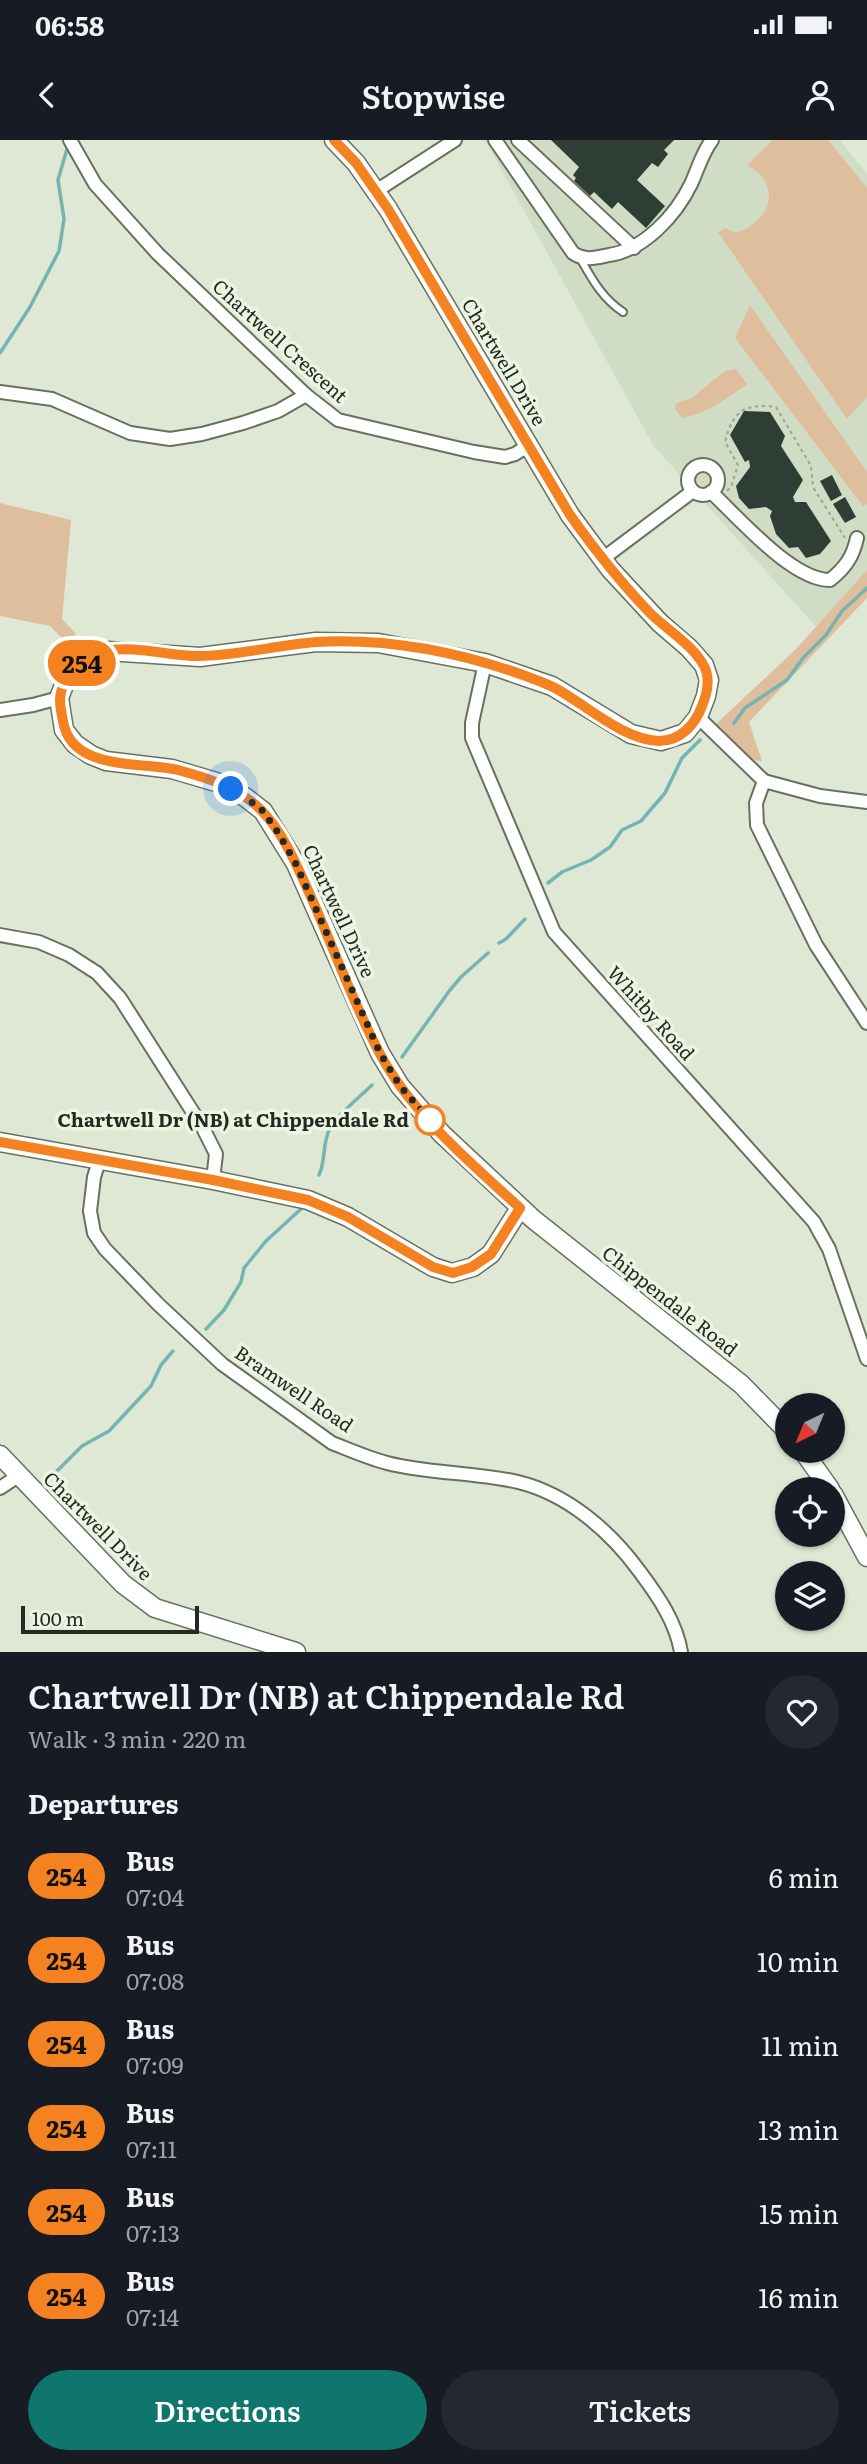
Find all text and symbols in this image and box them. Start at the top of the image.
text: 06:58 [35,5,104,44]
text: Stopwise [361,71,506,119]
icon: back [28,76,66,114]
icon: person [801,76,839,114]
street label: Chartwell Crescent [207,272,355,409]
street label: Chartwell Drive [456,293,554,431]
line badge: 254 [42,640,122,686]
text: 254 [62,645,102,680]
your location [213,771,248,806]
street label: Chartwell Drive [297,839,383,982]
street label: Whitby Road [602,959,702,1066]
place label: Chartwell Dr (NB) at Chippendale Rd [57,1105,409,1133]
marker: Chartwell Dr (NB) at Chippendale Rd [415,1105,445,1135]
street label: Chippendale Road [597,1238,745,1362]
street label: Bramwell Road [230,1338,360,1438]
north arrow [775,1393,845,1463]
map controls [775,1393,845,1631]
street label: Chartwell Drive [38,1464,160,1586]
button: locate [775,1477,845,1547]
button: layers [775,1561,845,1631]
scale bar [21,1603,200,1635]
text: 100 m [32,1604,84,1632]
text: Chartwell Dr (NB) at Chippendale Rd [28,1670,624,1719]
button: heart [765,1675,839,1749]
text: Walk · 3 min · 220 m [28,1721,246,1755]
text: Departures [28,1783,179,1822]
text: Bus [126,1840,174,1879]
text: 6 min [769,1857,839,1896]
text: 254 [46,1858,87,1893]
text: 07:04 [126,1879,184,1913]
text: Bus [126,1924,174,1963]
text: 10 min [757,1941,839,1980]
text: 254 [46,1942,87,1977]
text: 07:08 [126,1963,184,1997]
text: Bus [126,2008,174,2047]
text: 11 min [762,2025,839,2064]
text: 254 [46,2026,87,2061]
text: 07:09 [126,2047,183,2081]
text: Bus [126,2092,174,2131]
text: 13 min [758,2109,839,2148]
text: 254 [46,2110,87,2145]
text: 07:11 [126,2131,177,2165]
text: Bus [126,2176,174,2215]
text: 15 min [759,2193,839,2232]
text: 254 [46,2194,87,2229]
text: 07:13 [126,2215,180,2249]
text: Bus [126,2260,174,2299]
text: 16 min [758,2277,839,2316]
text: 254 [46,2278,87,2313]
text: 07:14 [126,2299,179,2333]
button: Directions [28,2370,427,2450]
button: Tickets [441,2370,839,2450]

